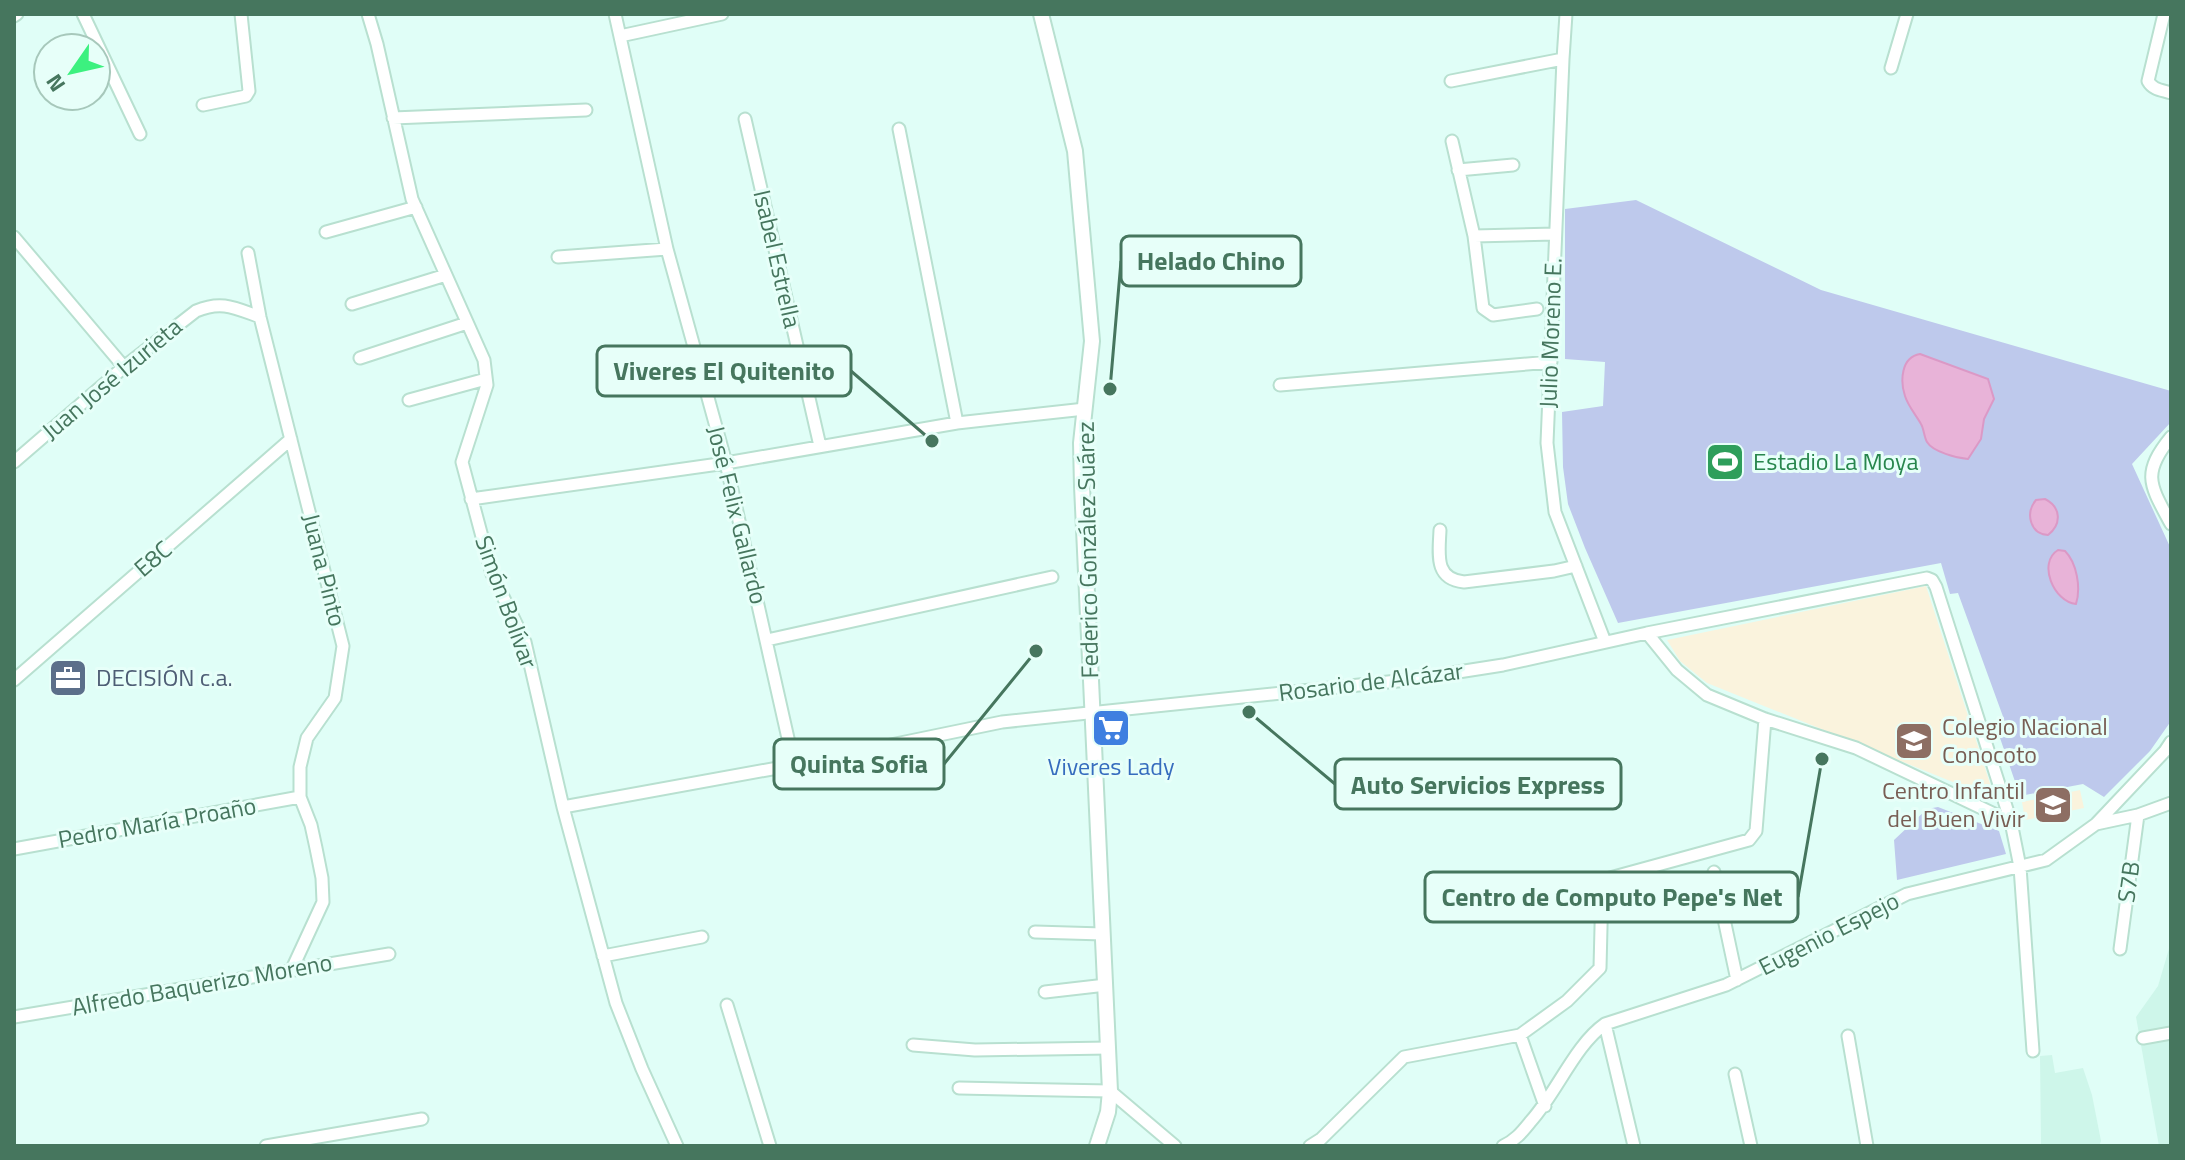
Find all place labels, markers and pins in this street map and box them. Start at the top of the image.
callout: Helado Chino [1121,236,1301,286]
callout: Viveres El Quitenito [597,346,851,396]
sports icon: Estadio La Moya [1704,441,1746,483]
place label: Estadio La Moya [1753,443,1918,479]
office icon: DECISIÓN c.a. [47,657,89,699]
place label: DECISIÓN c.a. [96,659,233,695]
supermarket icon: Viveres Lady [1090,707,1132,749]
place label: Colegio Nacional Conocoto [1942,708,2108,772]
school or university icon: Colegio Nacional Conocoto [1893,720,1935,762]
callout: Quinta Sofia [774,739,944,789]
place label: Viveres Lady [1047,748,1175,784]
callout: Auto Servicios Express [1335,759,1621,809]
place label: Centro Infantil del Buen Vivir [1882,772,2025,836]
school or university icon: Centro Infantil del Buen Vivir [2032,784,2074,826]
callout: Centro de Computo Pepe's Net [1425,872,1798,922]

